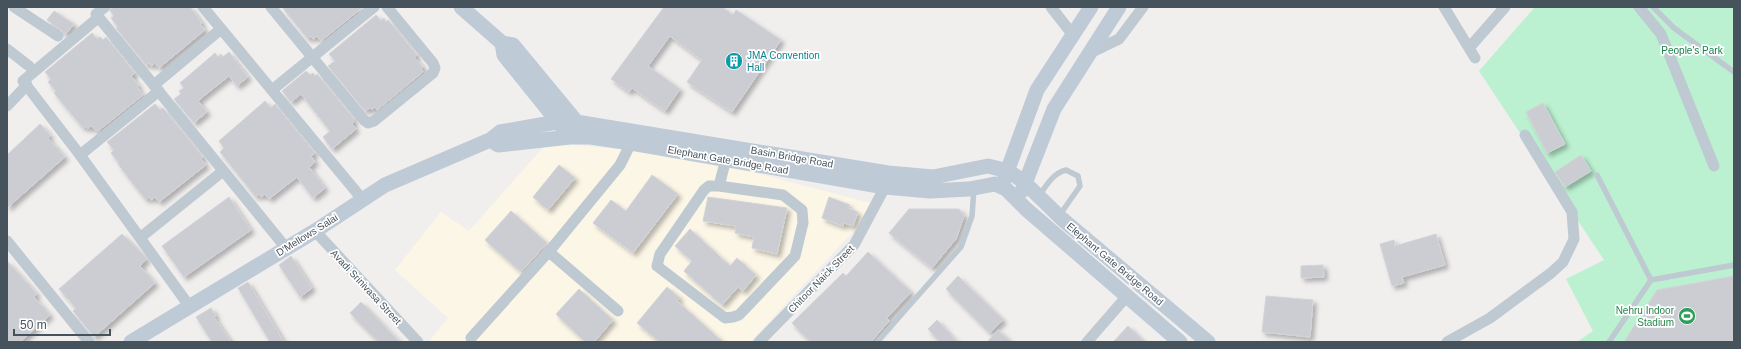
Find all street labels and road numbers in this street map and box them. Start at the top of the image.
street label: Elephant Gate Bridge Road [667,144,789,176]
street label: Basin Bridge Road [750,144,834,170]
street label: D'Mellows Salai [274,212,340,258]
street label: Elephant Gate Bridge Road [1065,220,1165,308]
street label: Chitoor Naick Street [786,243,856,315]
street label: Avadi Srinivasa Street [328,247,404,327]

